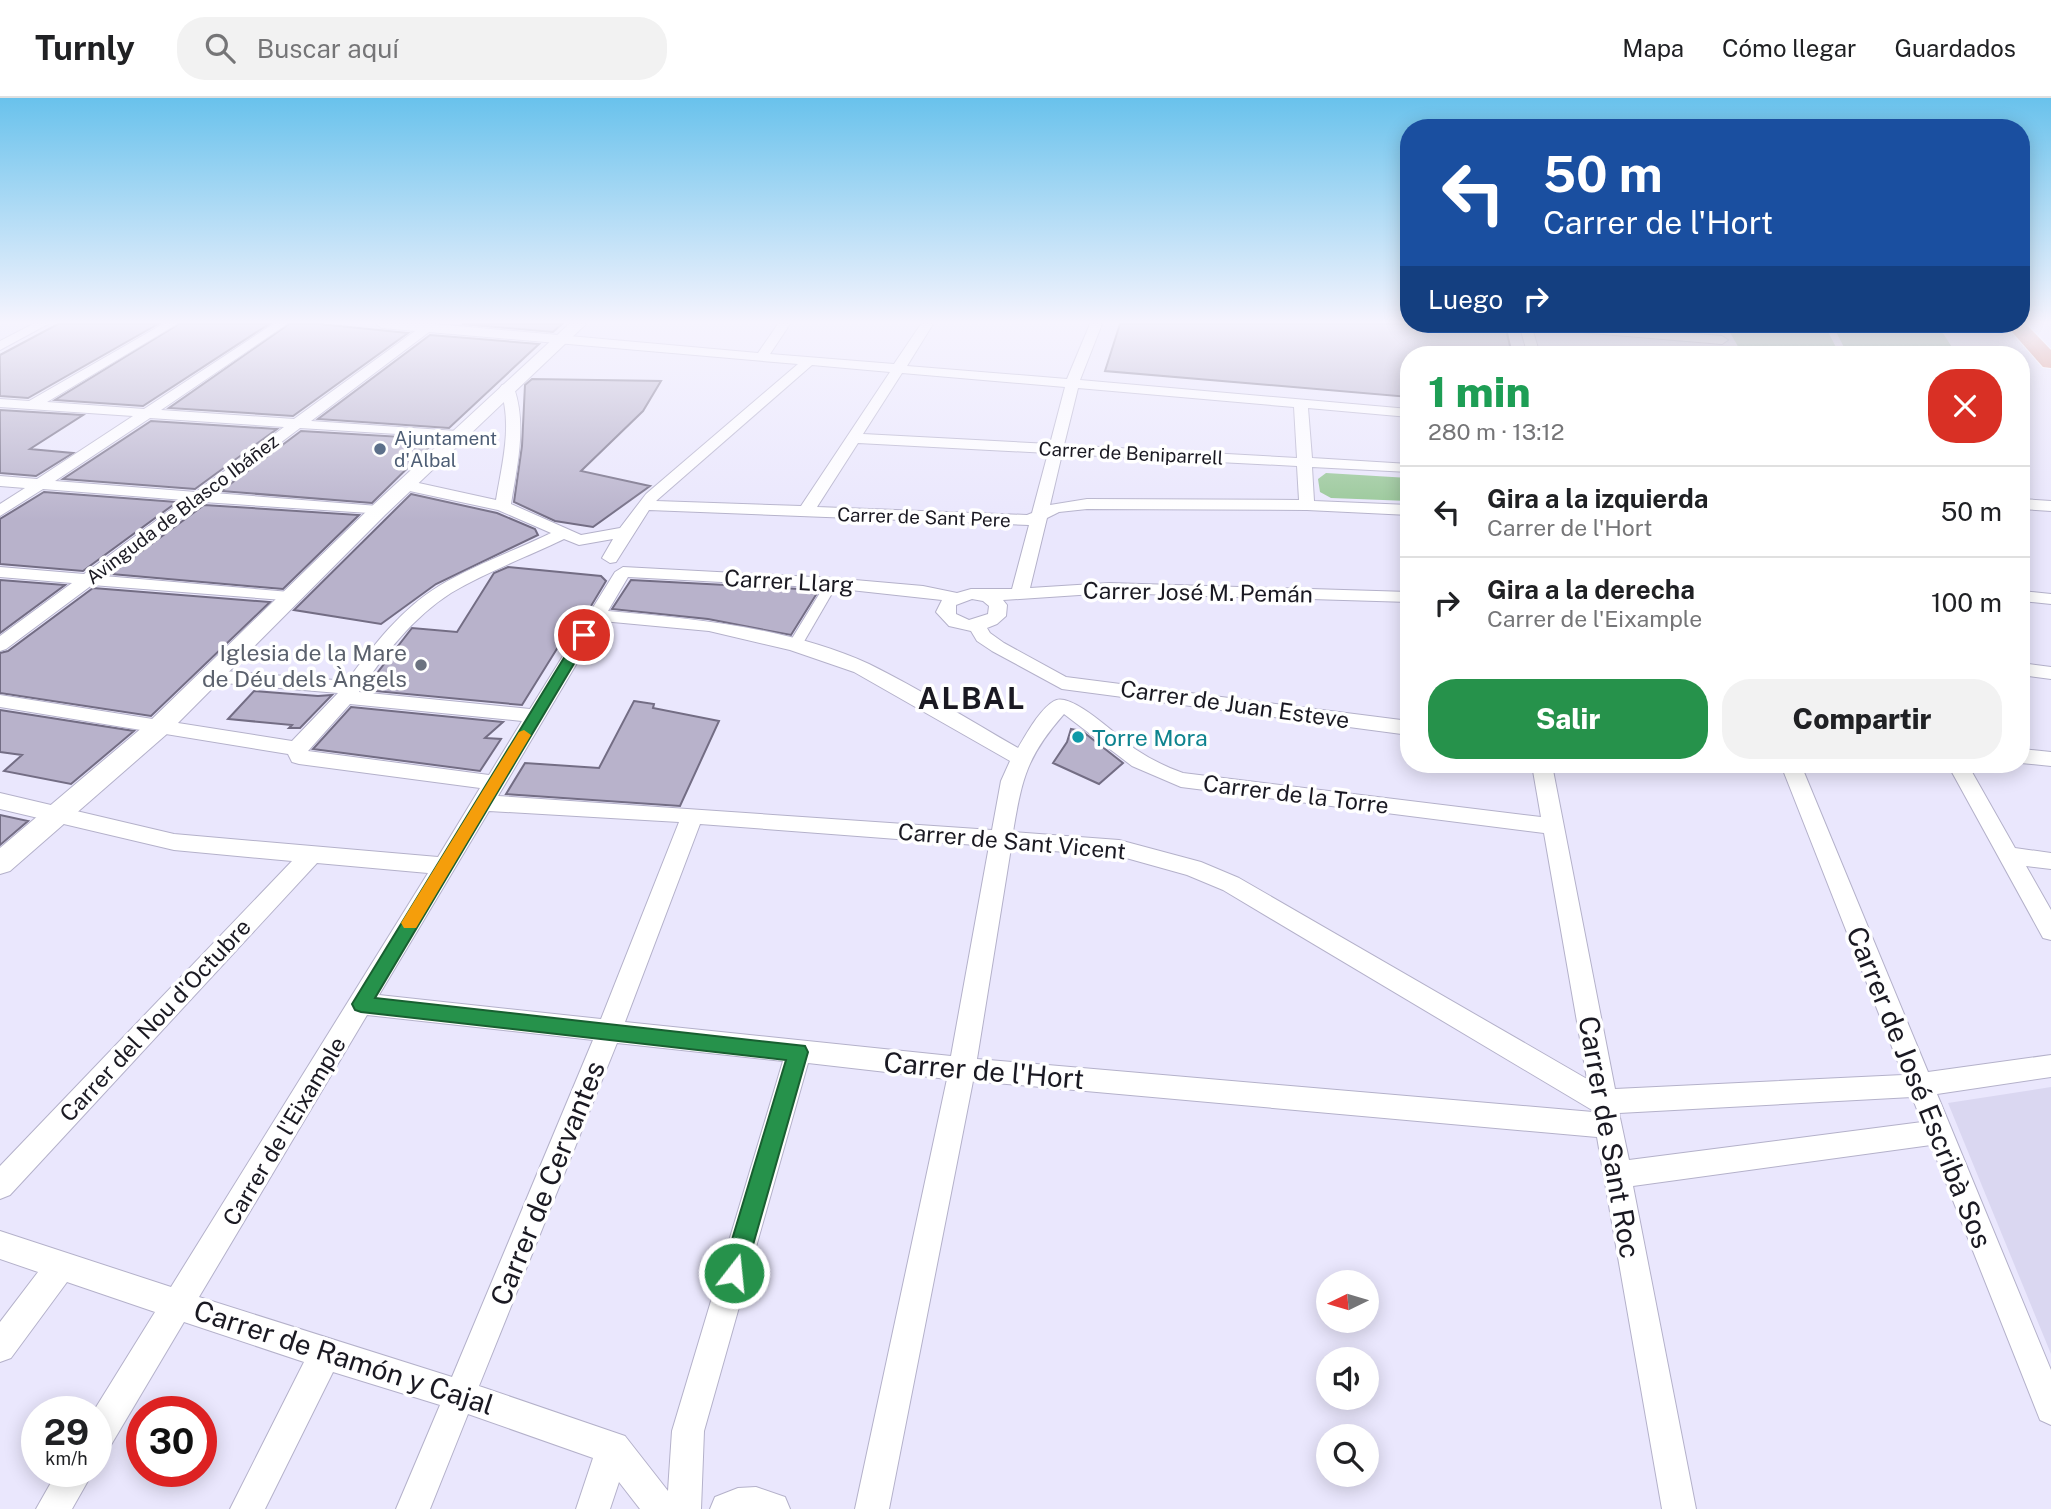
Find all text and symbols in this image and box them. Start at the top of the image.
search box [177,17,667,80]
text: Turnly [35,29,135,67]
icon: search [201,29,239,67]
text: Buscar aquí [257,33,399,64]
text: Mapa [1622,34,1684,62]
text: Cómo llegar [1722,34,1856,62]
text: Guardados [1894,34,2016,62]
text: 50 m [1543,145,1663,203]
icon: left [1428,147,1519,238]
text: Carrer de l'Hort [1543,204,1773,241]
icon: right [1517,280,1555,318]
text: Luego [1428,284,1503,315]
text: 1 min [1428,367,1531,416]
button: close [1928,369,2002,443]
text: 280 m · 13:12 [1428,418,1564,445]
place label: Ajuntament d'Albal [394,427,497,471]
street label: Avinguda de Blasco Ibáñez [82,430,282,588]
street label: Carrer de Beniparrell [1038,437,1224,469]
marker: Ajuntament d'Albal [372,441,388,457]
text: Gira a la izquierda [1487,483,1709,514]
icon: left [1428,493,1466,531]
text: 50 m [1941,496,2002,527]
street label: Carrer de Sant Pere [837,503,1011,531]
text: Carrer de l'Hort [1487,514,1652,541]
street label: Carrer Llarg [724,564,854,598]
text: Gira a la derecha [1487,574,1695,605]
street label: Carrer José M. Pemán [1083,576,1313,608]
icon: right [1428,584,1466,622]
text: 100 m [1931,587,2002,618]
pin [554,605,614,665]
text: Carrer de l'Eixample [1487,605,1702,632]
icon: arrive [565,616,603,654]
place label: Iglesia de la Mare de Déu dels Àngels [202,639,407,692]
marker: Iglesia de la Mare de Déu dels Àngels [413,657,429,673]
street label: Carrer de Juan Esteve [1119,675,1351,733]
button: Salir [1428,679,1708,759]
button: Compartir [1722,679,2002,759]
district label: ALBAL [918,680,1026,716]
place label: Torre Mora [1092,724,1208,751]
marker: Torre Mora [1070,729,1086,745]
street label: Carrer de la Torre [1202,769,1390,819]
street label: Carrer de Sant Vicent [897,818,1127,864]
street label: Carrer del Nou d'Octubre [54,913,256,1127]
street label: Carrer de José Escribà Sos [1840,921,2000,1253]
street label: Carrer de Sant Roc [1572,1013,1648,1261]
street label: Carrer de l'Eixample [217,1032,351,1230]
street label: Carrer de l'Hort [882,1045,1086,1095]
street label: Carrer de Cervantes [483,1056,611,1310]
position arrow [697,1236,771,1310]
north arrow [1316,1270,1379,1334]
map controls [1316,1270,1379,1487]
street label: Carrer de Ramón y Cajal [190,1293,498,1421]
button: sound [1316,1347,1379,1410]
speed limit sign: 30 [126,1396,217,1487]
text: 29 [44,1412,89,1453]
button: search [1316,1424,1379,1487]
text: km/h [45,1448,88,1469]

